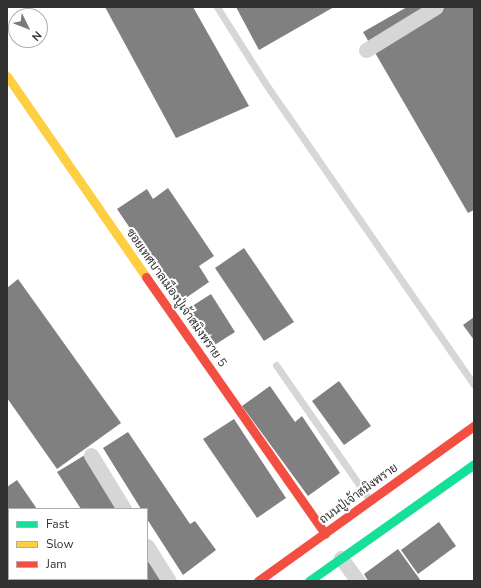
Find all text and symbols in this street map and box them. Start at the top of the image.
north arrow [8,8,48,48]
text: N [28,28,45,44]
street label: ซอยเทศบาลเมืองปู่เจ้าสมิงพราย 5 [123,226,229,370]
street label: ถนนปู่เจ้าสมิงพราย [317,461,401,527]
legend [8,508,148,580]
text: Fast [46,516,69,532]
text: Slow [46,536,74,552]
text: Jam [46,556,67,572]

